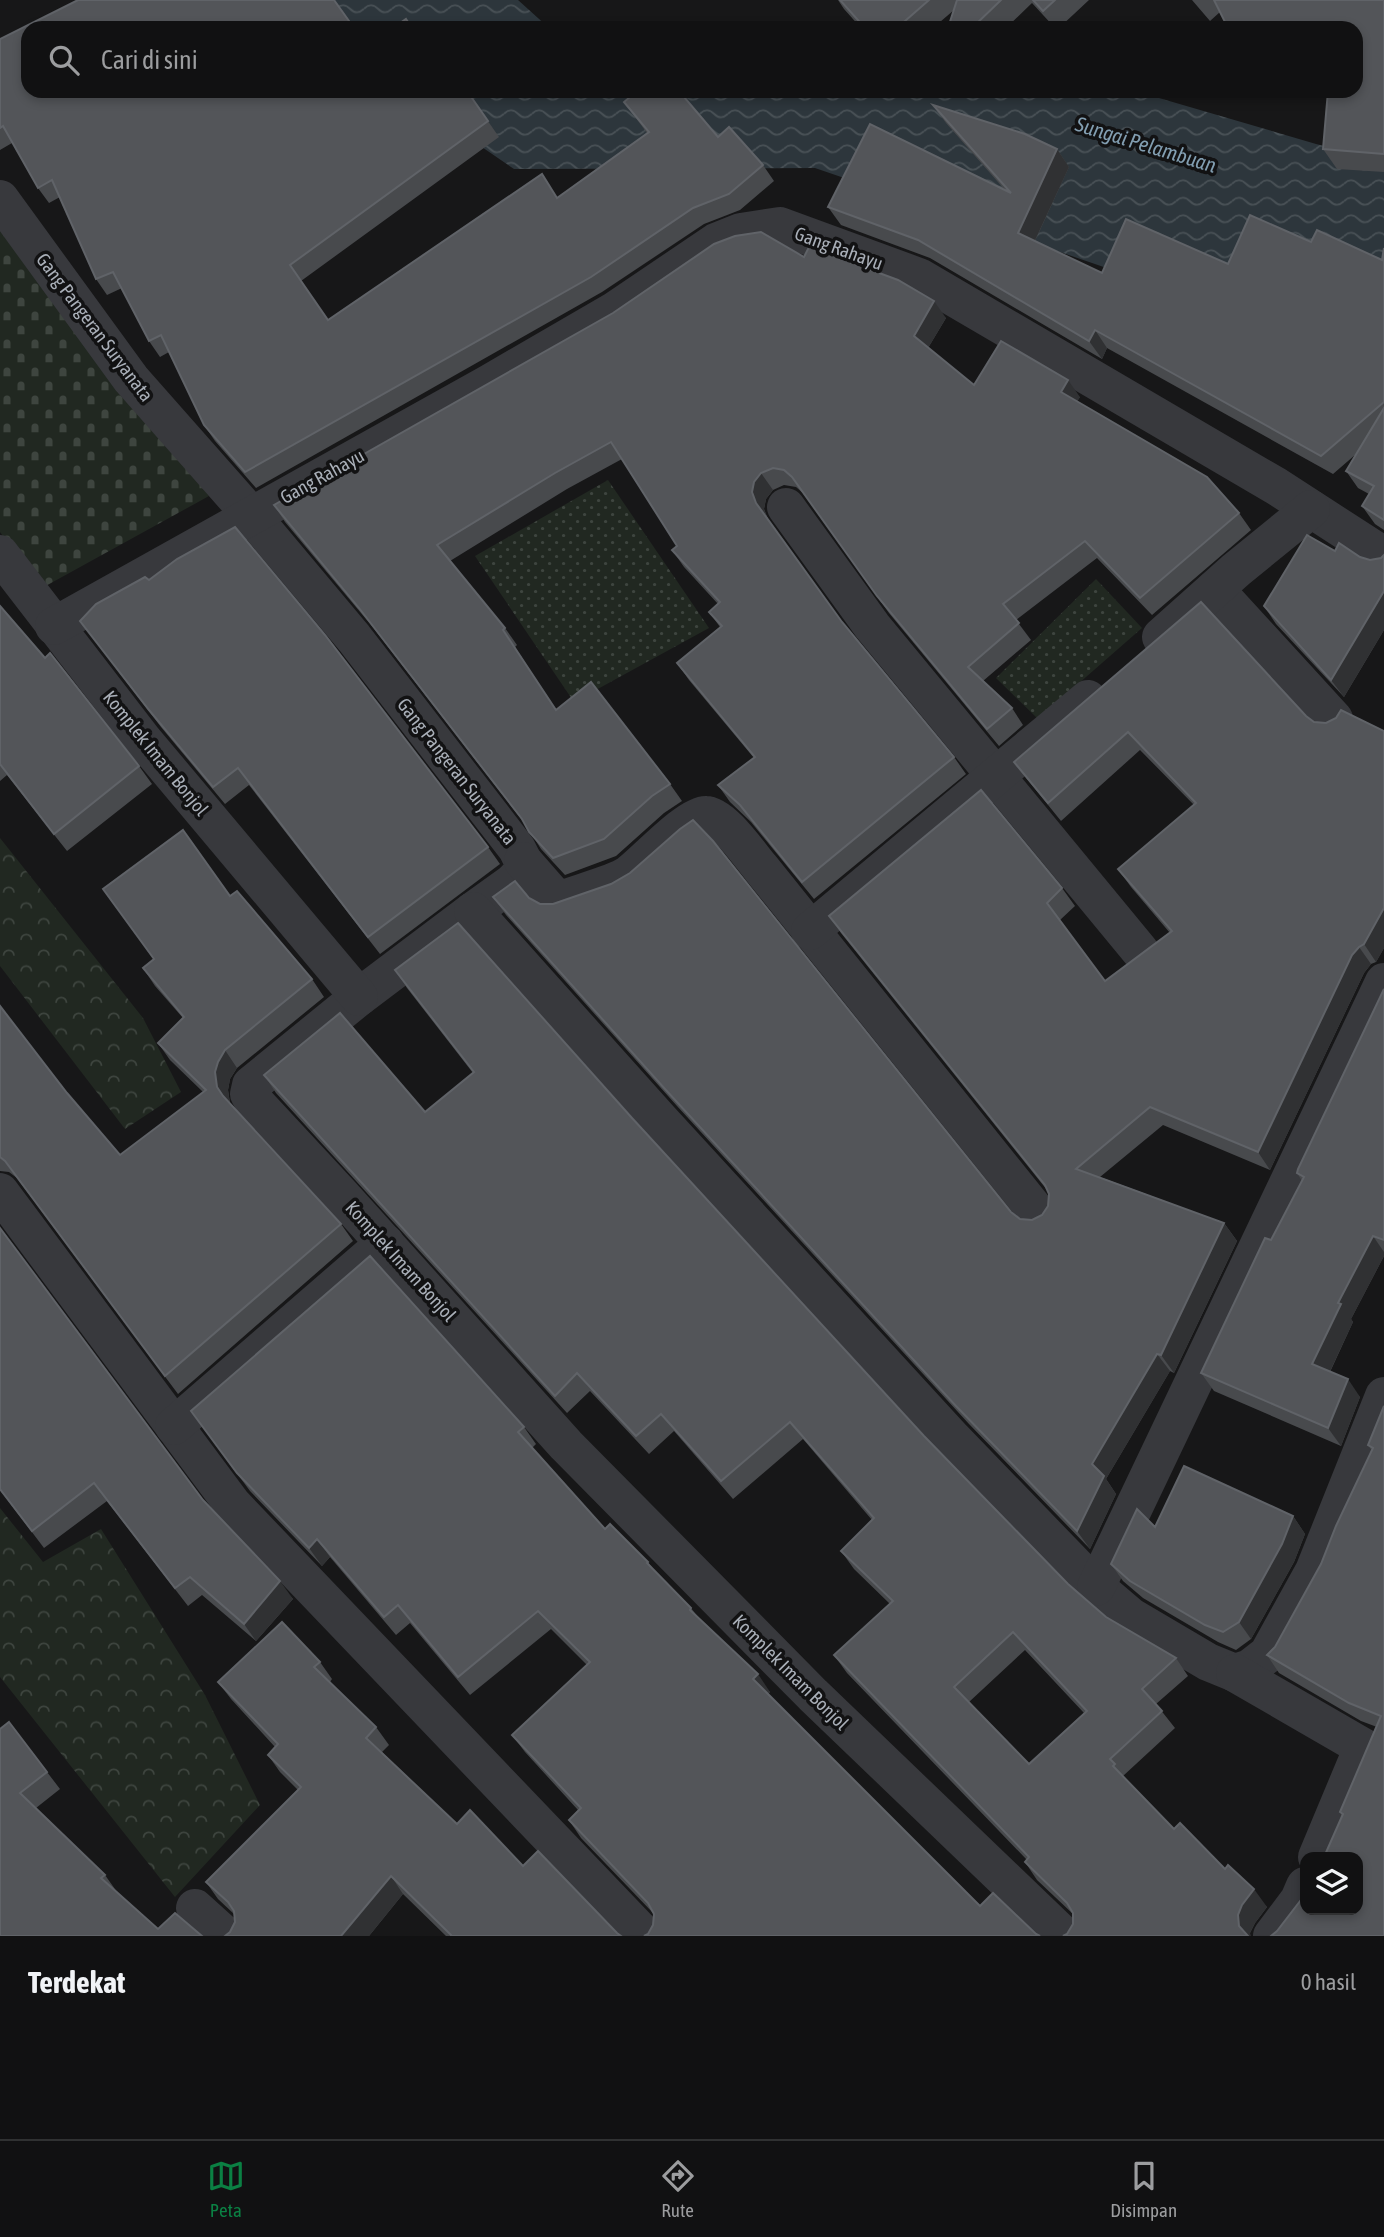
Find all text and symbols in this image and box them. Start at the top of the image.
search box [21,21,1363,98]
icon: search [45,41,83,79]
text: Cari di sini [101,45,198,75]
water label: Sungai Pelambuan [1072,111,1219,177]
street label: Gang Rahayu [792,222,886,274]
street label: Gang Pangeran Suryanata [32,249,158,405]
street label: Gang Rahayu [276,444,368,508]
street label: Komplek Imam Bonjol [99,686,213,820]
street label: Gang Pangeran Suryanata [393,693,521,849]
street label: Komplek Imam Bonjol [341,1196,461,1326]
street label: Komplek Imam Bonjol [729,1610,853,1734]
map controls [1300,1852,1363,1915]
button: layers [1300,1852,1363,1915]
text: Terdekat [28,1965,125,1999]
text: 0 hasil [1301,1969,1356,1995]
tab: Peta [207,2157,245,2221]
tab: Rute [659,2157,697,2221]
tab: Disimpan [1110,2157,1177,2221]

